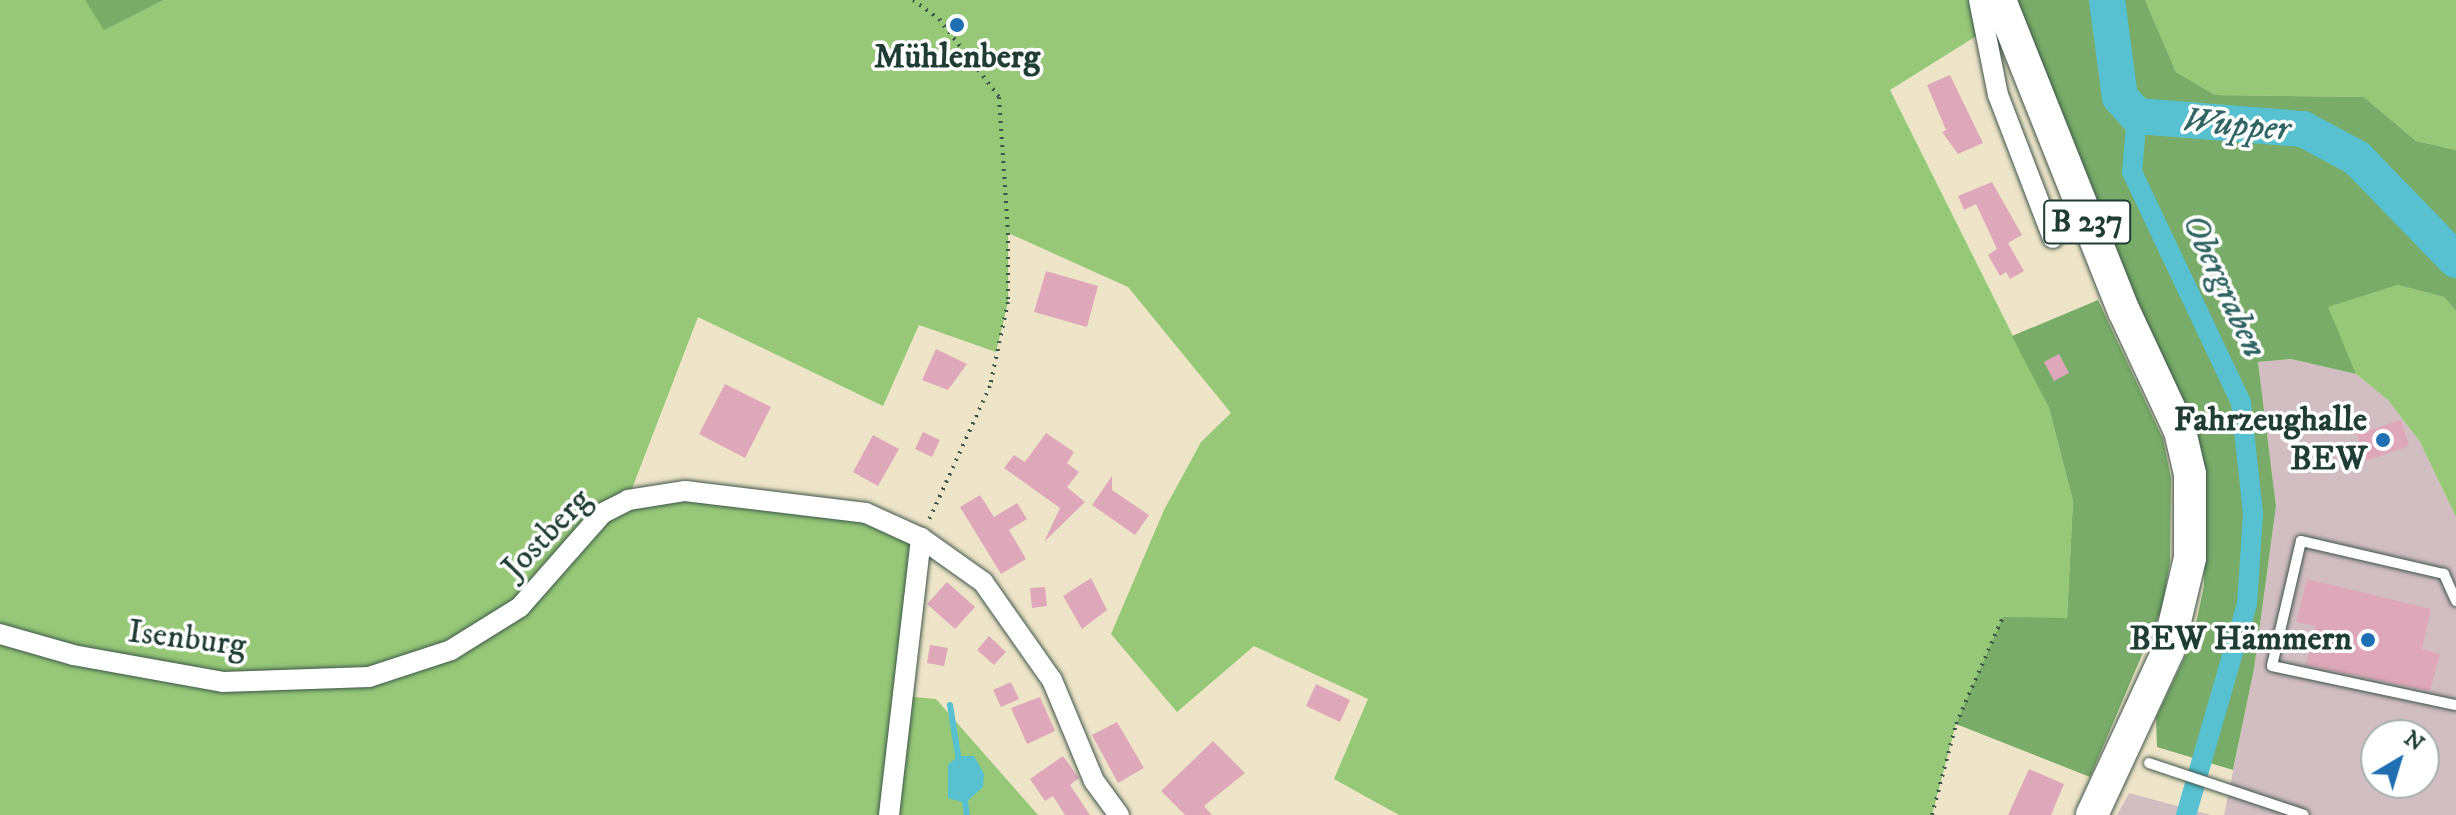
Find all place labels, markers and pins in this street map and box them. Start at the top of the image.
marker: Mühlenberg [948,16,966,34]
place label: Mühlenberg [874,38,1040,78]
place label: Fahrzeughalle BEW [2174,400,2367,480]
marker: Fahrzeughalle BEW [2374,431,2392,449]
place label: BEW Hämmern [2130,620,2352,660]
marker: BEW Hämmern [2359,631,2377,649]

